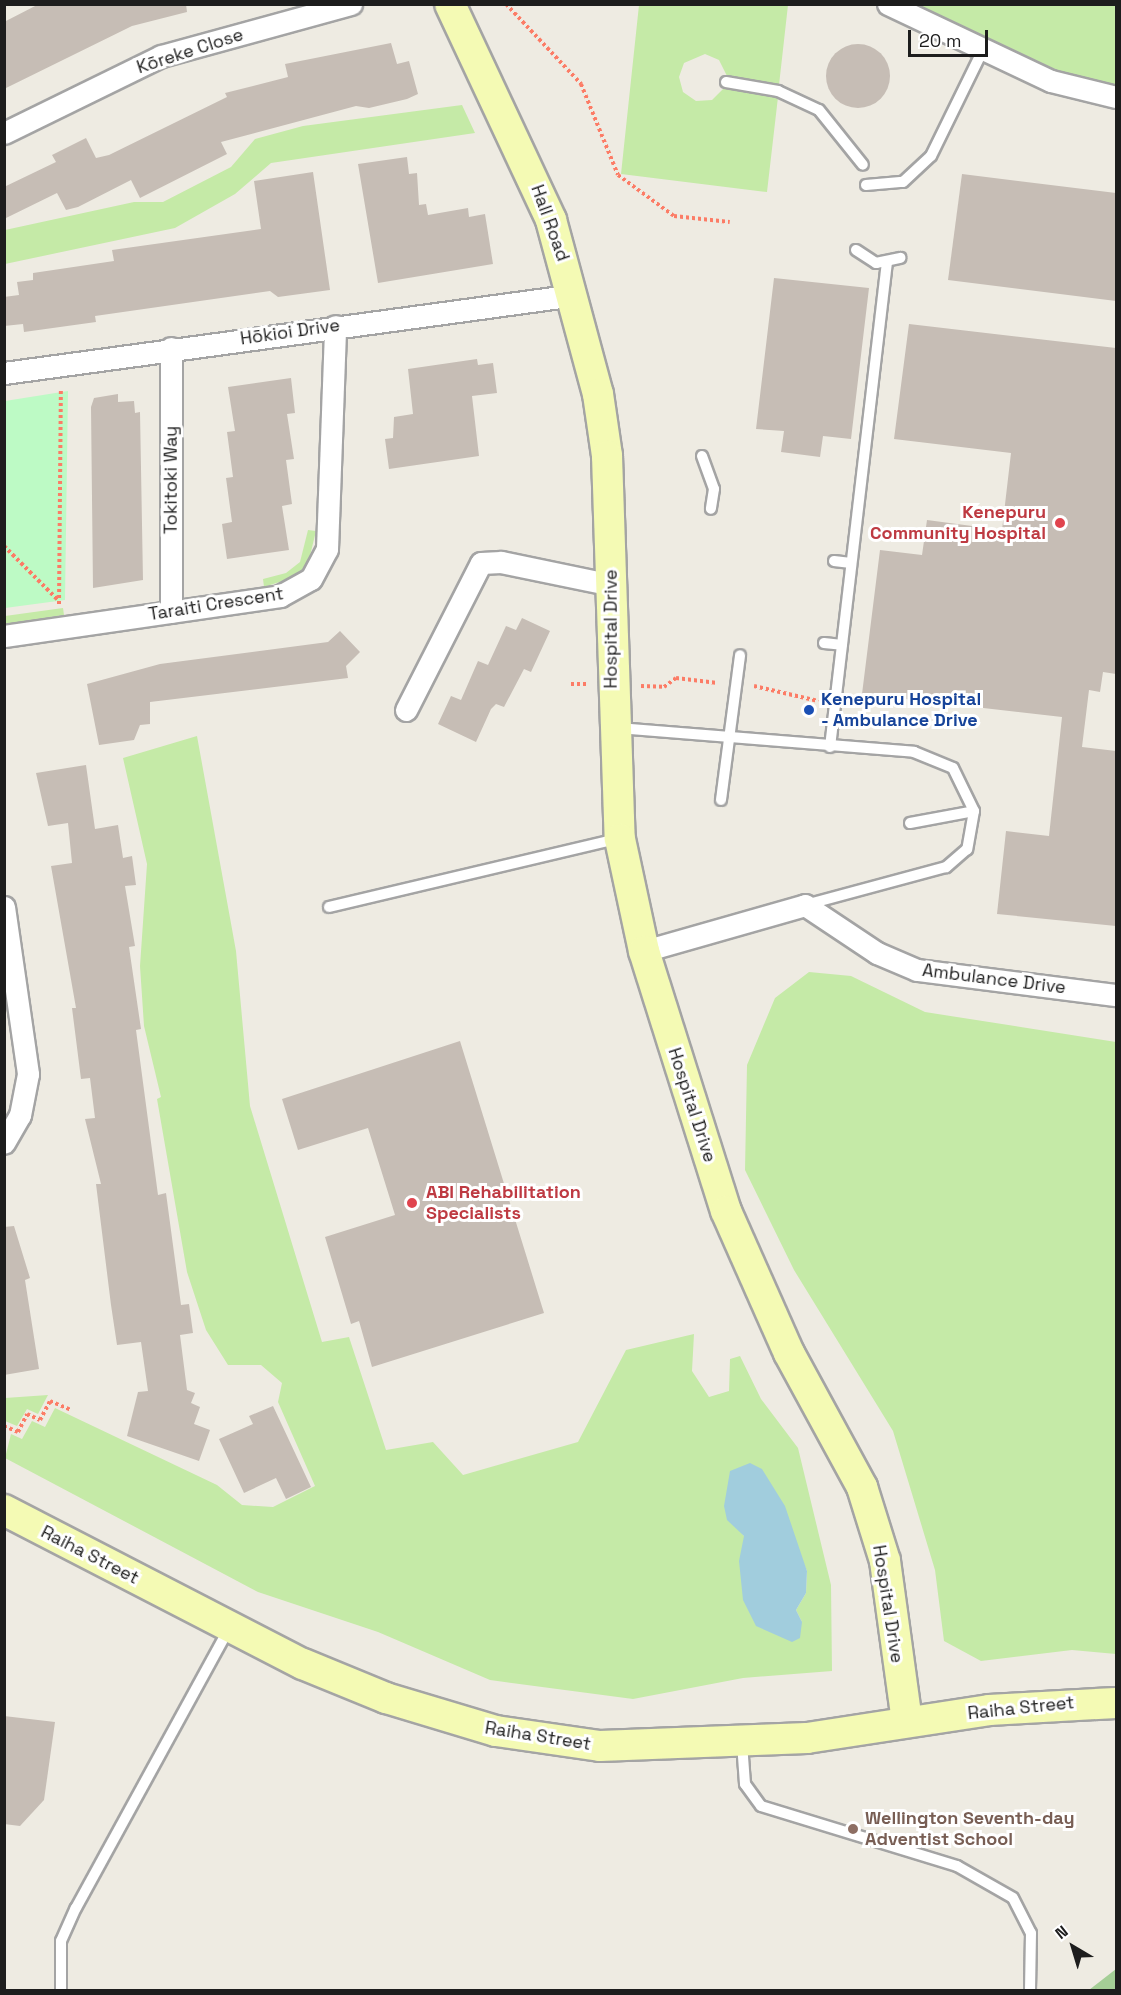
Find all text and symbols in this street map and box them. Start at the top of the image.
scale bar [911,18,990,56]
street label: Kōreke Close [134,24,246,78]
text: 20 m [919,29,962,52]
street label: Hall Road [526,182,574,264]
street label: Hōkioi Drive [239,314,341,350]
street label: Tokitoki Way [160,426,182,534]
place label: Kenepuru Community Hospital [870,502,1046,544]
marker: Kenepuru Community Hospital [1051,514,1069,532]
street label: Hospital Drive [600,569,622,689]
street label: Taraiti Crescent [147,583,285,625]
place label: Kenepuru Hospital - Ambulance Drive [821,689,981,732]
marker: Kenepuru Hospital - Ambulance Drive [802,703,816,717]
street label: Ambulance Drive [921,959,1067,999]
street label: Hospital Drive [663,1045,721,1165]
place label: ABI Rehabilitation Specialists [426,1182,581,1224]
marker: ABI Rehabilitation Specialists [403,1194,421,1212]
street label: Raiha Street [37,1521,143,1589]
street label: Hospital Drive [868,1543,908,1665]
street label: Raiha Street [967,1692,1075,1724]
street label: Raiha Street [483,1717,593,1755]
place label: Wellington Seventh-day Adventist School [865,1808,1075,1850]
marker: Wellington Seventh-day Adventist School [846,1822,860,1836]
north arrow [1043,1917,1103,1977]
text: N [1051,1921,1072,1944]

